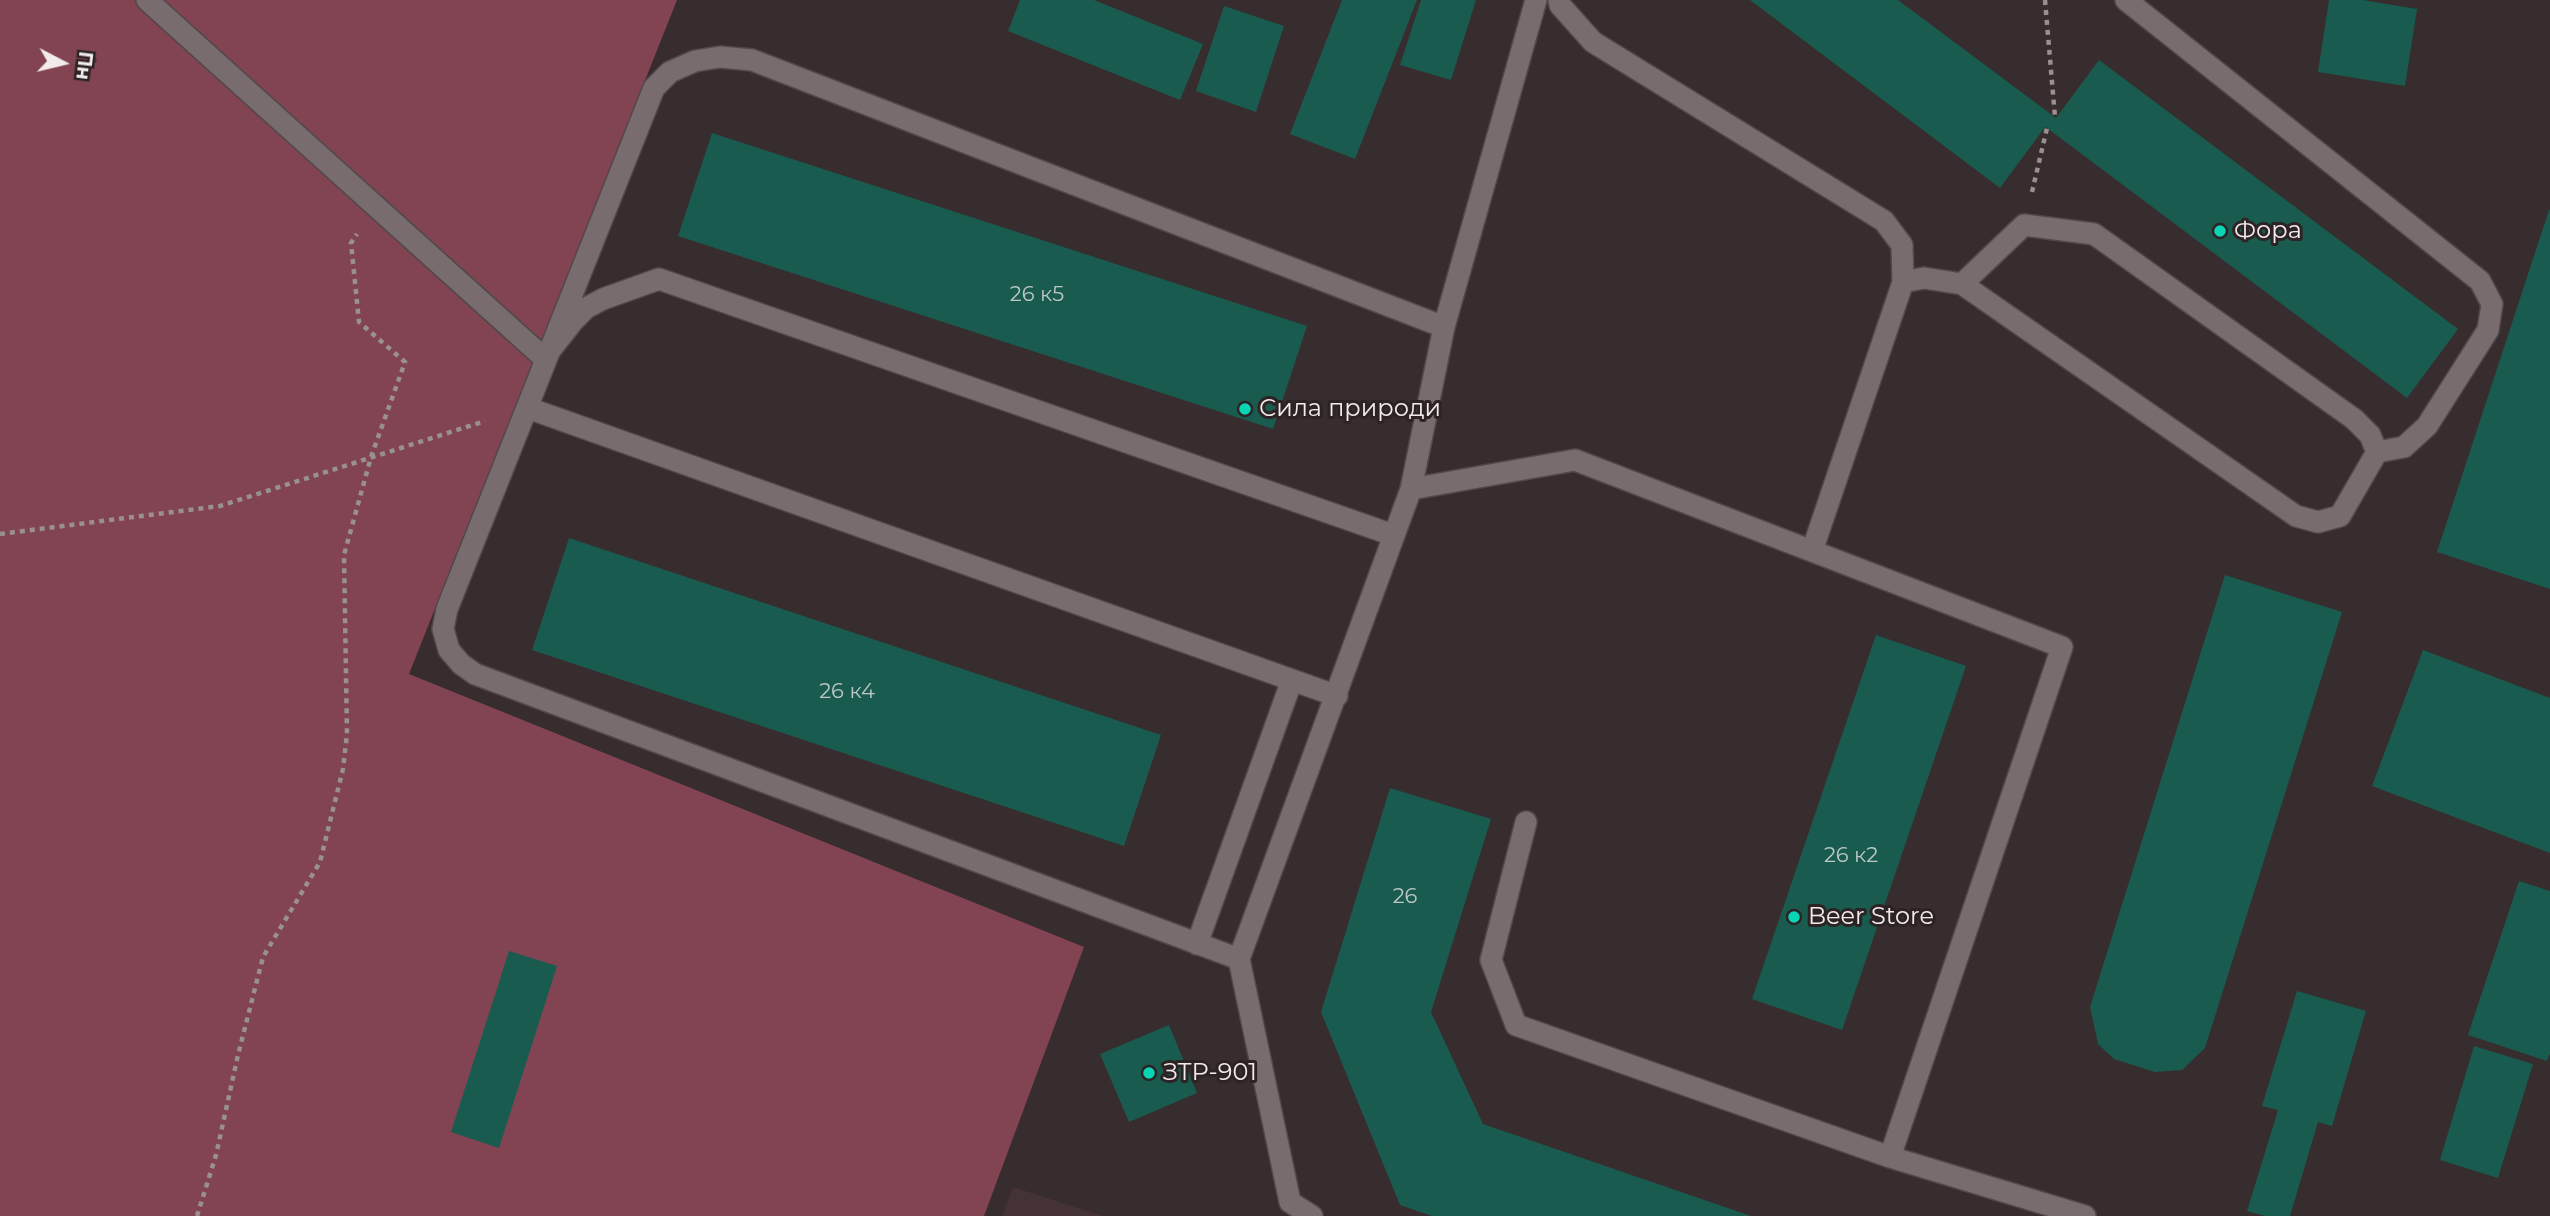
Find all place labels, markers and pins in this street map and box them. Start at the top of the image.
place label: Фора [2234,217,2302,245]
marker: Фора [2212,223,2228,239]
place label: Сила природи [1259,395,1441,423]
marker: Сила природи [1237,401,1253,417]
place label: Beer Store [1808,903,1934,931]
marker: Beer Store [1786,909,1802,925]
place label: ЗТР-901 [1163,1059,1257,1087]
marker: ЗТР-901 [1141,1065,1157,1081]

